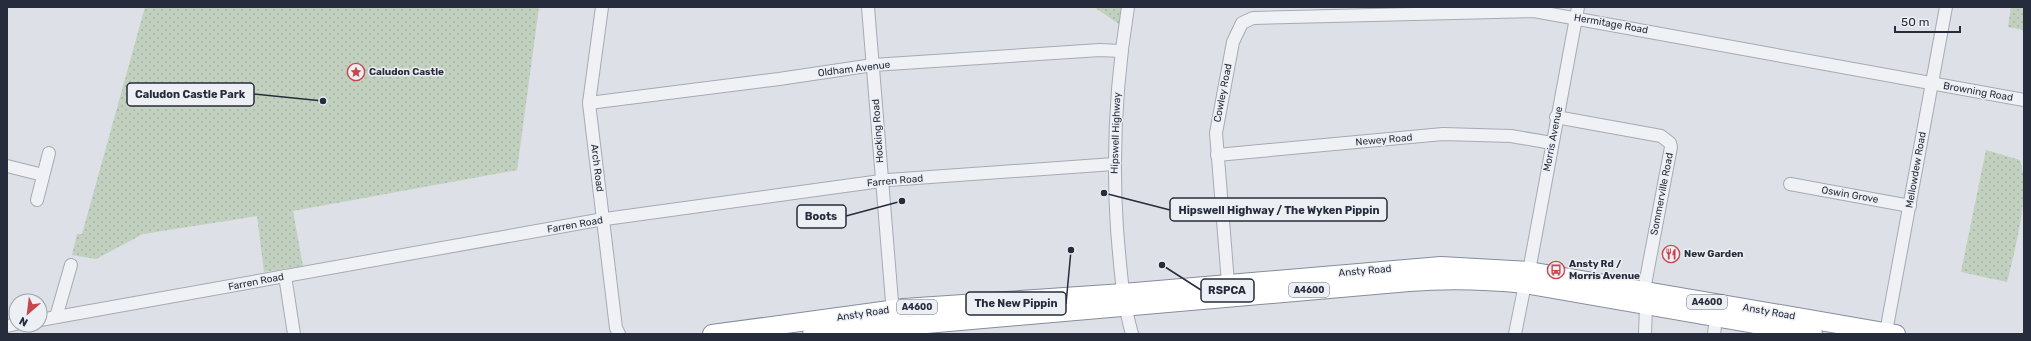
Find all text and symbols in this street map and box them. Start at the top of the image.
scale bar [1895,8,1960,34]
street label: Hermitage Road [1573,12,1649,36]
text: 50 m [1901,15,1929,29]
street label: Oldham Avenue [817,59,891,79]
place icon: Caludon Castle [346,62,366,82]
street label: Cowley Road [1211,63,1235,123]
place label: Caludon Castle [369,66,444,78]
street label: Browning Road [1942,80,2014,104]
callout: Caludon Castle Park [127,83,254,106]
text: Caludon Castle Park [135,88,246,101]
street label: Hipswell Highway [1109,92,1123,174]
street label: Hocking Road [870,99,886,163]
street label: Morris Avenue [1541,105,1565,173]
street label: Mellowdew Road [1903,131,1929,209]
street label: Newey Road [1355,132,1413,148]
street label: Arch Road [588,143,606,193]
street label: Sommerville Road [1648,152,1676,236]
street label: Farren Road [866,173,924,189]
street label: Oswin Grove [1821,184,1880,206]
callout: Hipswell Highway / The Wyken Pippin [1170,198,1387,221]
text: Hipswell Highway / The Wyken Pippin [1179,204,1379,217]
callout: Boots [797,205,846,228]
text: Boots [805,210,837,223]
street label: Farren Road [546,214,604,236]
restaurant icon: New Garden [1661,244,1681,264]
place label: New Garden [1684,248,1744,260]
place label: Ansty Rd / Morris Avenue [1569,258,1640,282]
bus stop icon: Ansty Rd / Morris Avenue [1546,260,1566,280]
street label: Ansty Road [1338,263,1392,279]
street label: Farren Road [227,271,285,293]
callout: RSPCA [1201,279,1254,302]
road number: A4600 [1289,283,1329,297]
text: RSPCA [1208,284,1246,297]
callout: The New Pippin [966,292,1066,315]
north arrow [8,293,48,333]
road number: A4600 [1687,295,1727,309]
text: The New Pippin [974,297,1058,310]
road number: A4600 [897,300,937,314]
street label: Ansty Road [1742,301,1796,323]
street label: Ansty Road [836,304,890,324]
text: N [17,314,30,329]

